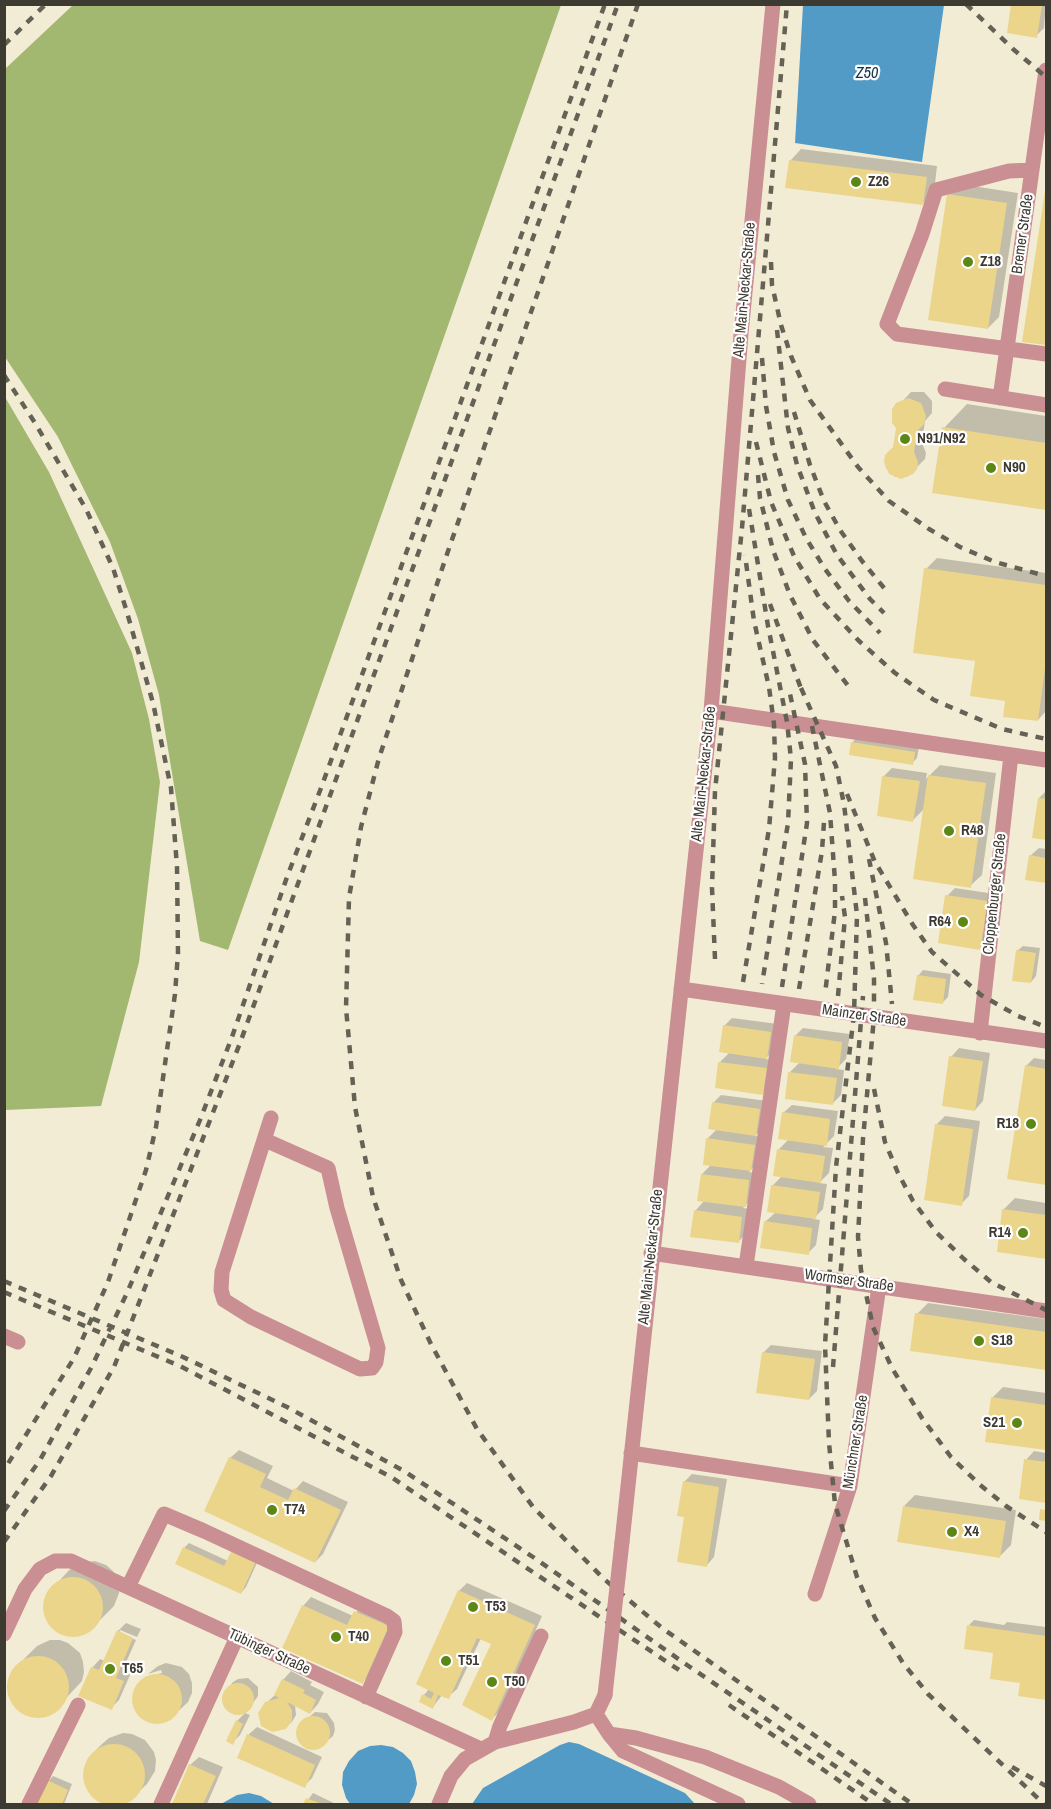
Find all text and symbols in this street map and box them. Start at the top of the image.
water label: Z50 [856,64,878,84]
place label: Z26 [868,173,889,191]
marker: Z26 [849,175,863,189]
street label: Bremer Straße [1008,193,1038,275]
street label: Alte Main-Neckar-Straße [730,221,760,359]
place label: Z18 [980,253,1001,271]
marker: Z18 [961,255,975,269]
place label: N91/N92 [917,430,966,448]
marker: N91/N92 [898,432,912,446]
place label: N90 [1003,459,1026,477]
marker: N90 [984,461,998,475]
street label: Alte Main-Neckar-Straße [688,705,720,843]
place label: R48 [961,822,984,840]
marker: R48 [942,824,956,838]
street label: Cloppenburger Straße [980,833,1010,955]
place label: R64 [928,913,951,931]
marker: R64 [956,915,970,929]
street label: Mainzer Straße [821,1001,907,1031]
place label: R18 [996,1115,1019,1133]
marker: R18 [1024,1117,1038,1131]
street label: Alte Main-Neckar-Straße [635,1188,667,1326]
place label: R14 [988,1224,1011,1242]
marker: R14 [1016,1226,1030,1240]
street label: Wormser Straße [803,1266,895,1296]
place label: S18 [991,1332,1013,1350]
marker: S18 [972,1334,986,1348]
street label: Münchner Straße [840,1394,872,1490]
place label: S21 [983,1414,1005,1432]
marker: S21 [1010,1416,1024,1430]
place label: T74 [284,1501,305,1519]
marker: T74 [265,1503,279,1517]
place label: X4 [964,1523,979,1541]
marker: X4 [945,1525,959,1539]
place label: T53 [485,1598,506,1616]
marker: T53 [466,1600,480,1614]
street label: Tübinger Straße [225,1625,313,1679]
place label: T40 [348,1628,369,1646]
marker: T40 [329,1630,343,1644]
place label: T51 [458,1652,479,1670]
marker: T51 [439,1654,453,1668]
place label: T65 [122,1660,143,1678]
marker: T65 [103,1662,117,1676]
place label: T50 [504,1673,525,1691]
marker: T50 [485,1675,499,1689]

